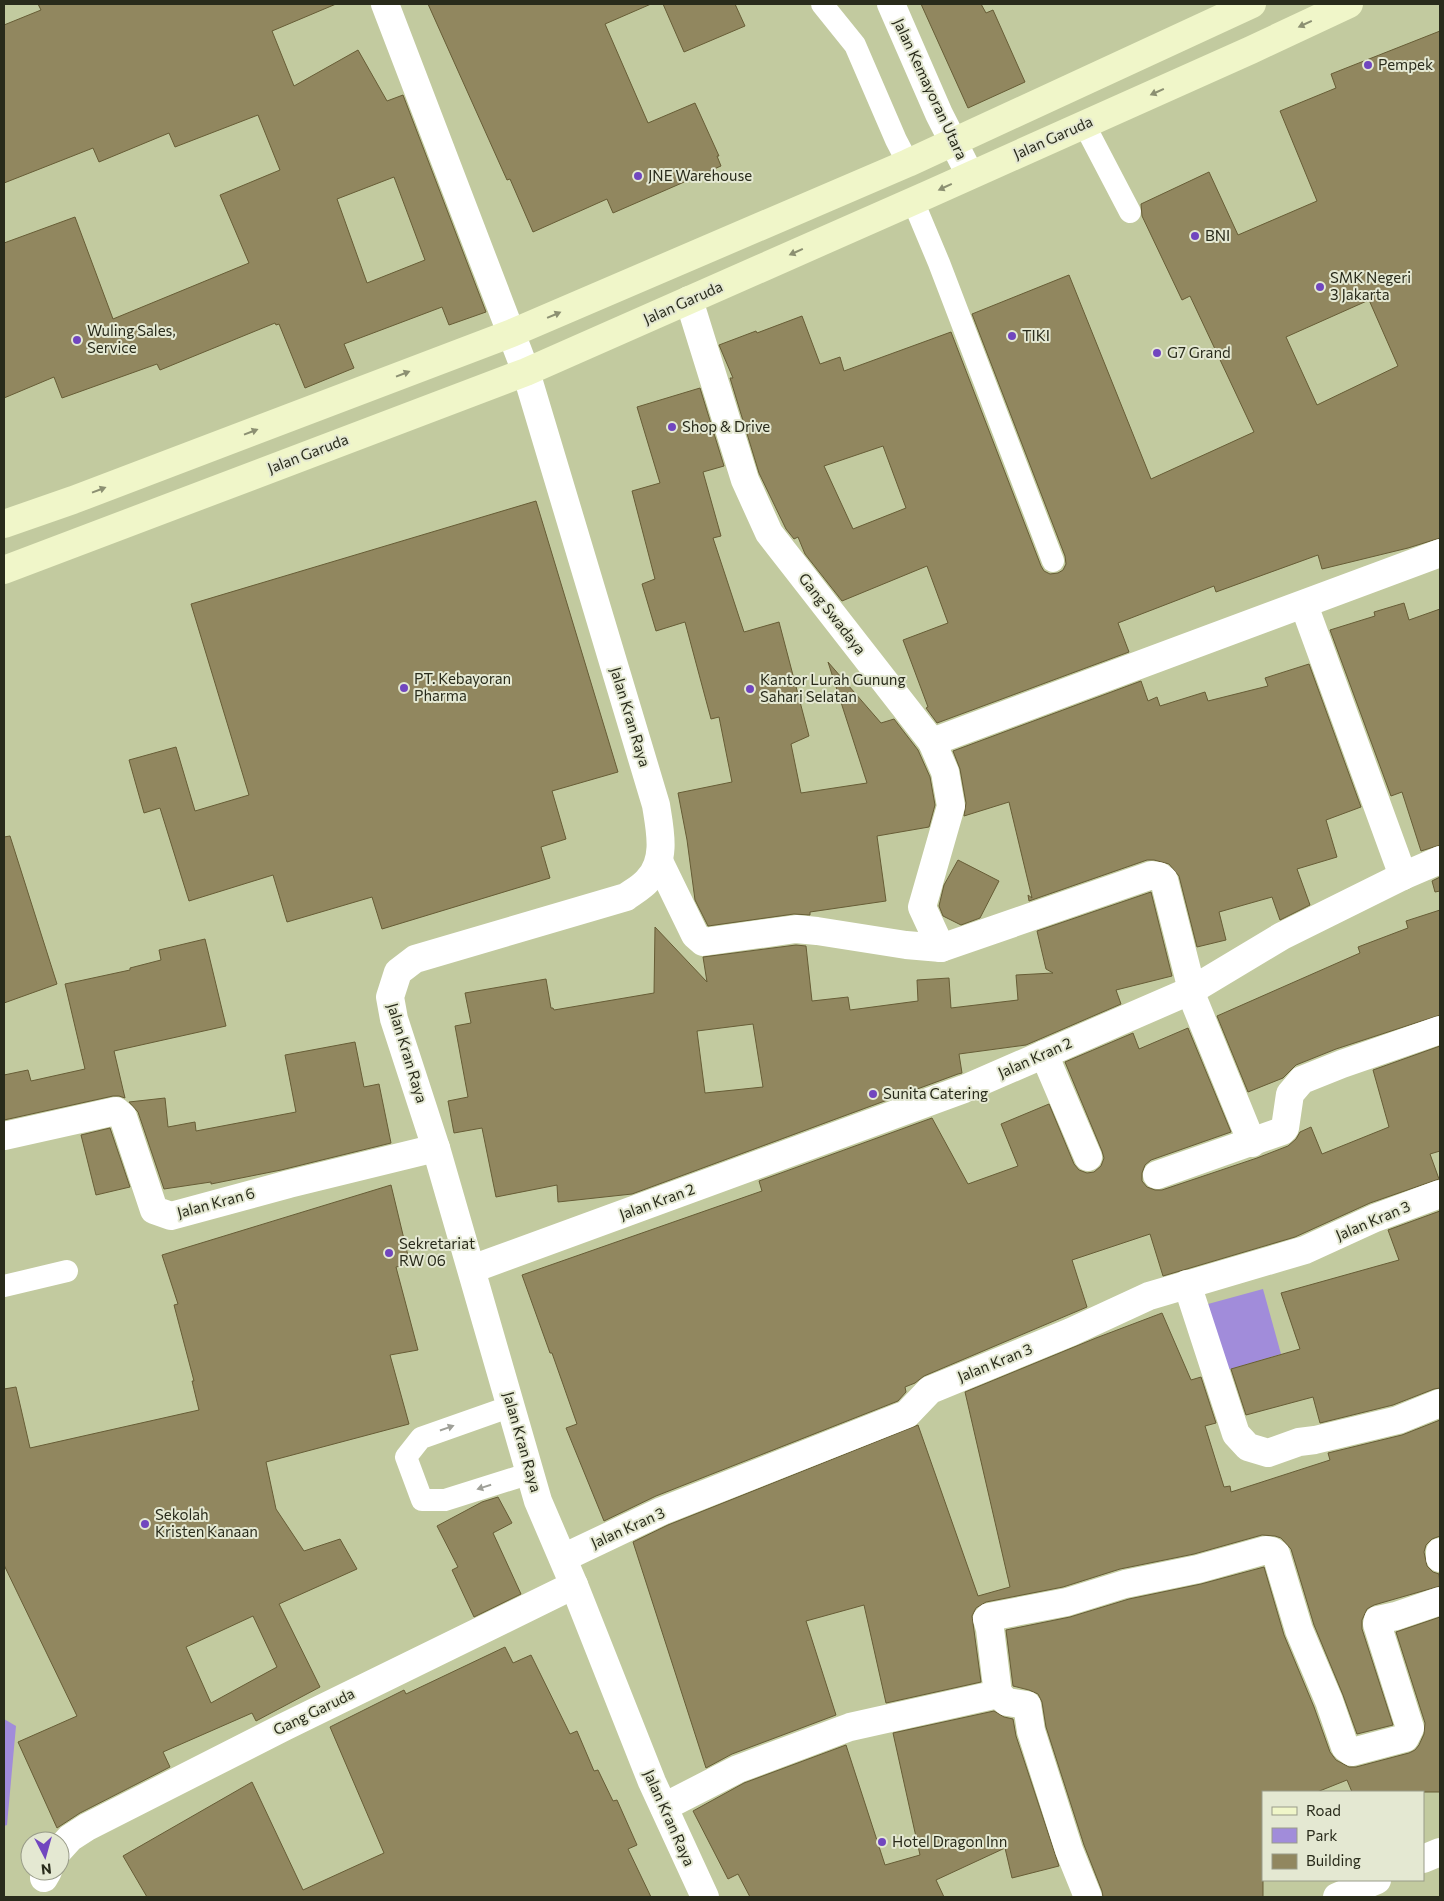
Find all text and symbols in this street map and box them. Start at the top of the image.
street label: Jalan Kemayoran Utara [890,15,972,162]
one-way arrow [1298,21,1312,29]
place label: Pempek [1378,55,1433,73]
marker: Pempek [1362,59,1374,71]
one-way arrow [1150,88,1164,96]
street label: Jalan Garuda [1010,112,1095,163]
place label: JNE Warehouse [648,166,752,184]
marker: JNE Warehouse [632,170,644,182]
one-way arrow [938,183,952,191]
place label: BNI [1205,226,1230,244]
marker: BNI [1189,230,1201,242]
one-way arrow [789,249,803,257]
place label: SMK Negeri 3 Jakarta [1330,268,1411,303]
street label: Jalan Garuda [640,277,725,328]
marker: SMK Negeri 3 Jakarta [1314,281,1326,293]
one-way arrow [547,310,561,318]
place label: Wuling Sales, Service [87,321,176,356]
place label: TIKI [1022,326,1050,344]
marker: TIKI [1006,330,1018,342]
marker: Wuling Sales, Service [71,334,83,346]
place label: G7 Grand [1167,343,1231,361]
marker: G7 Grand [1151,347,1163,359]
one-way arrow [396,370,411,378]
place label: Shop & Drive [682,417,770,435]
marker: Shop & Drive [666,421,678,433]
one-way arrow [244,428,259,436]
street label: Jalan Garuda [265,429,351,477]
one-way arrow [92,486,107,494]
street label: Gang Swadaya [795,569,870,658]
street label: Jalan Kran Raya [607,664,655,769]
place label: PT. Kebayoran Pharma [414,669,511,704]
place label: Kantor Lurah Gunung Sahari Selatan [760,670,906,705]
marker: PT. Kebayoran Pharma [398,682,410,694]
marker: Kantor Lurah Gunung Sahari Selatan [744,683,756,695]
street label: Jalan Kran Raya [384,1000,432,1105]
street label: Jalan Kran 2 [995,1033,1074,1081]
place label: Sunita Catering [883,1084,988,1102]
marker: Sunita Catering [867,1088,879,1100]
street label: Jalan Kran 2 [617,1179,697,1223]
street label: Jalan Kran 6 [175,1183,257,1221]
street label: Jalan Kran 3 [1333,1196,1413,1244]
place label: Sekretariat RW 06 [399,1234,475,1269]
marker: Sekretariat RW 06 [383,1247,395,1259]
street label: Jalan Kran 3 [955,1339,1035,1385]
street label: Jalan Kran Raya [500,1389,546,1494]
one-way arrow [440,1424,455,1432]
one-way arrow [477,1484,492,1492]
street label: Jalan Kran 3 [588,1503,667,1551]
place label: Sekolah Kristen Kanaan [155,1505,258,1540]
marker: Sekolah Kristen Kanaan [139,1518,151,1530]
street label: Gang Garuda [270,1684,357,1739]
street label: Jalan Kran Raya [641,1767,699,1869]
legend [1262,1791,1424,1881]
text: Road [1306,1801,1341,1819]
text: Park [1306,1826,1337,1844]
north arrow [20,1831,70,1881]
place label: Hotel Dragon Inn [892,1832,1007,1850]
marker: Hotel Dragon Inn [876,1836,888,1848]
text: Building [1306,1851,1361,1869]
text: N [40,1860,53,1878]

